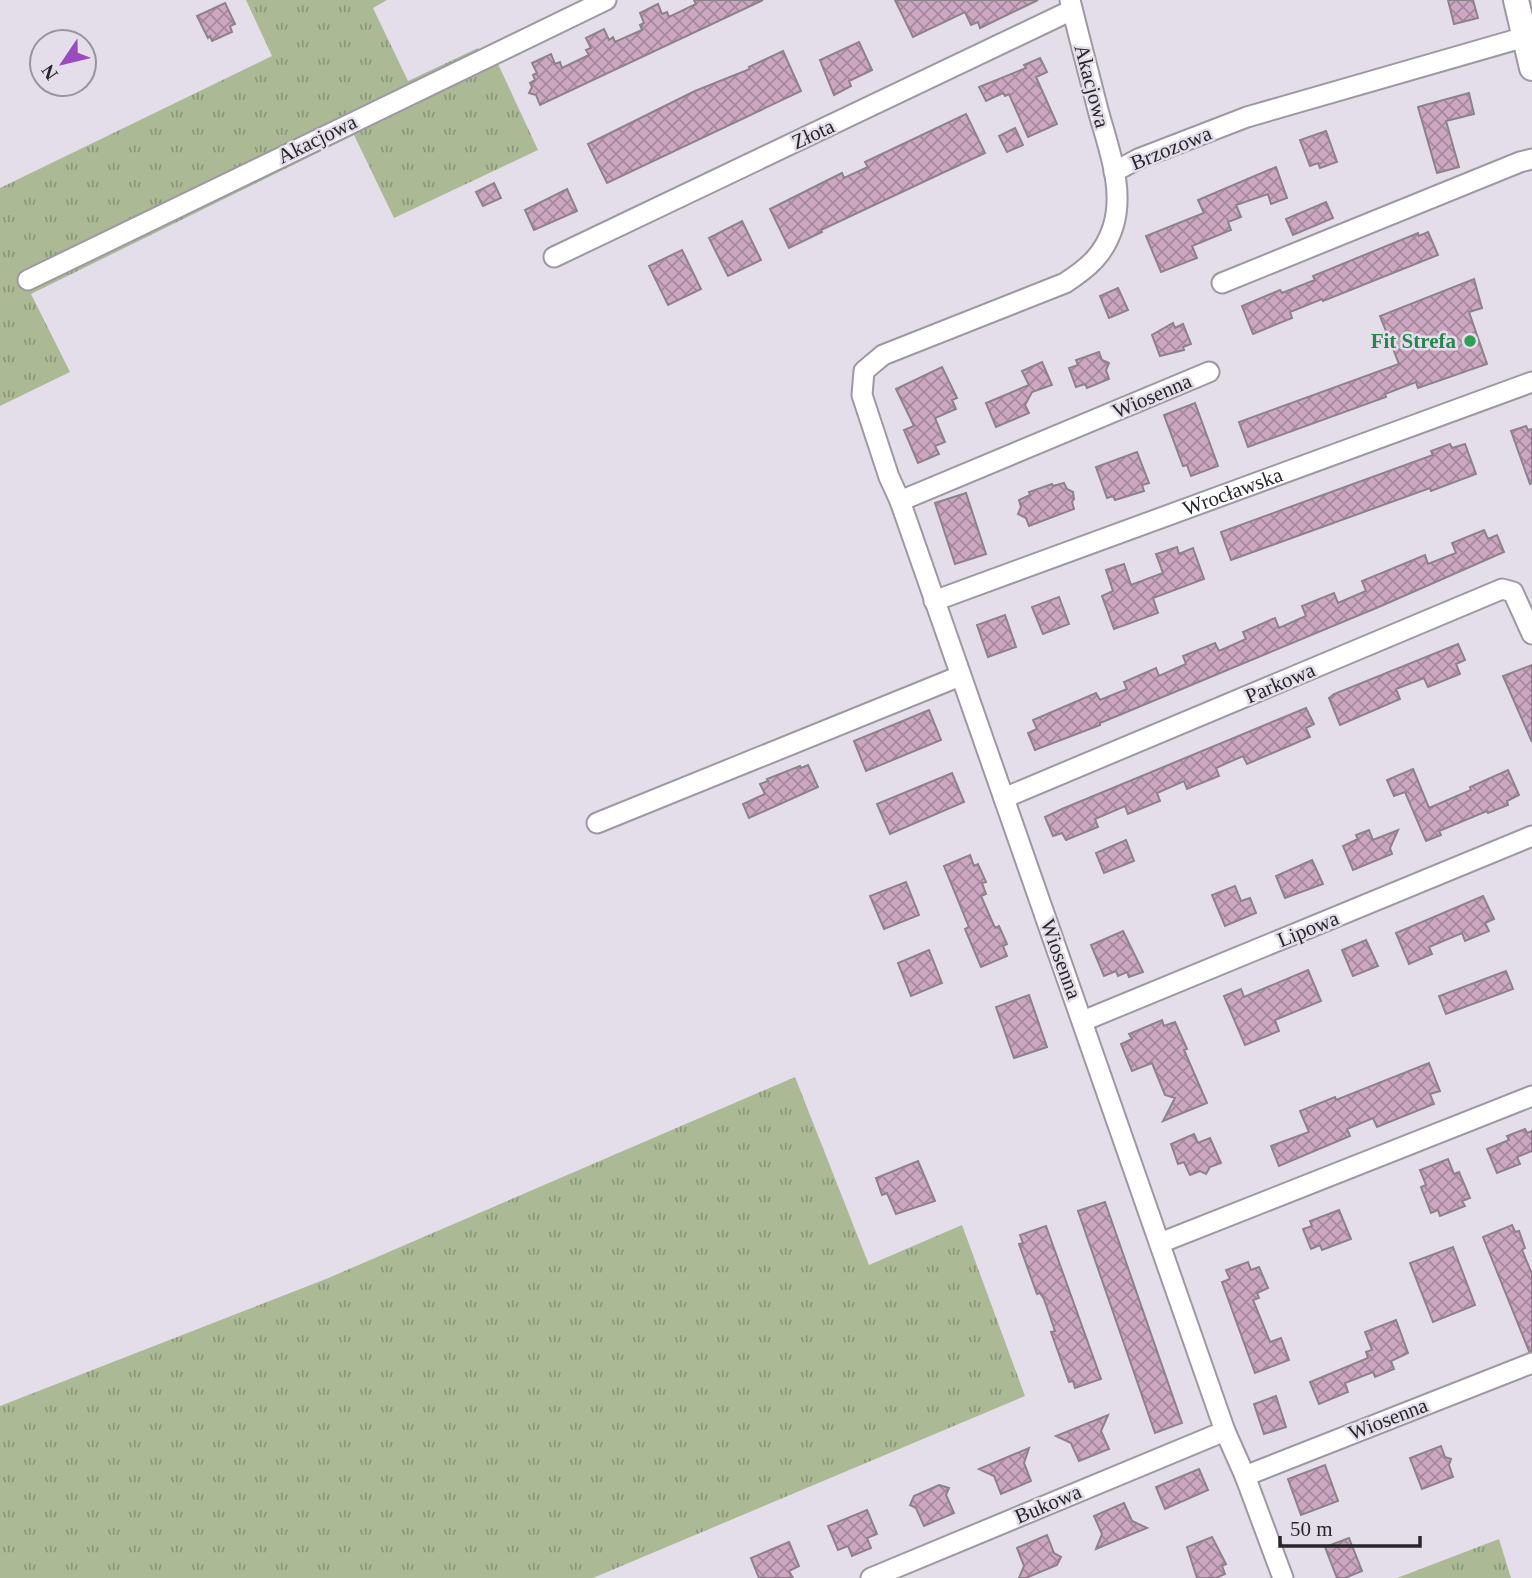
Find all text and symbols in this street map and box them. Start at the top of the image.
north arrow [28,28,98,98]
street label: Akacjowa [1069,42,1115,131]
text: N [37,61,62,84]
street label: Akacjowa [273,109,361,168]
street label: Złota [788,113,839,154]
street label: Brzozowa [1127,121,1216,175]
place label: Fit Strefa [1371,329,1456,353]
marker: Fit Strefa [1462,333,1478,349]
street label: Wiosenna [1109,368,1196,423]
street label: Wrocławska [1180,462,1286,521]
street label: Parkowa [1241,657,1319,708]
street label: Lipowa [1274,906,1343,952]
street label: Wiosenna [1036,916,1087,1003]
street label: Wiosenna [1345,1393,1432,1445]
street label: Bukowa [1011,1479,1086,1529]
scale bar [1280,1504,1420,1548]
text: 50 m [1290,1517,1333,1541]

